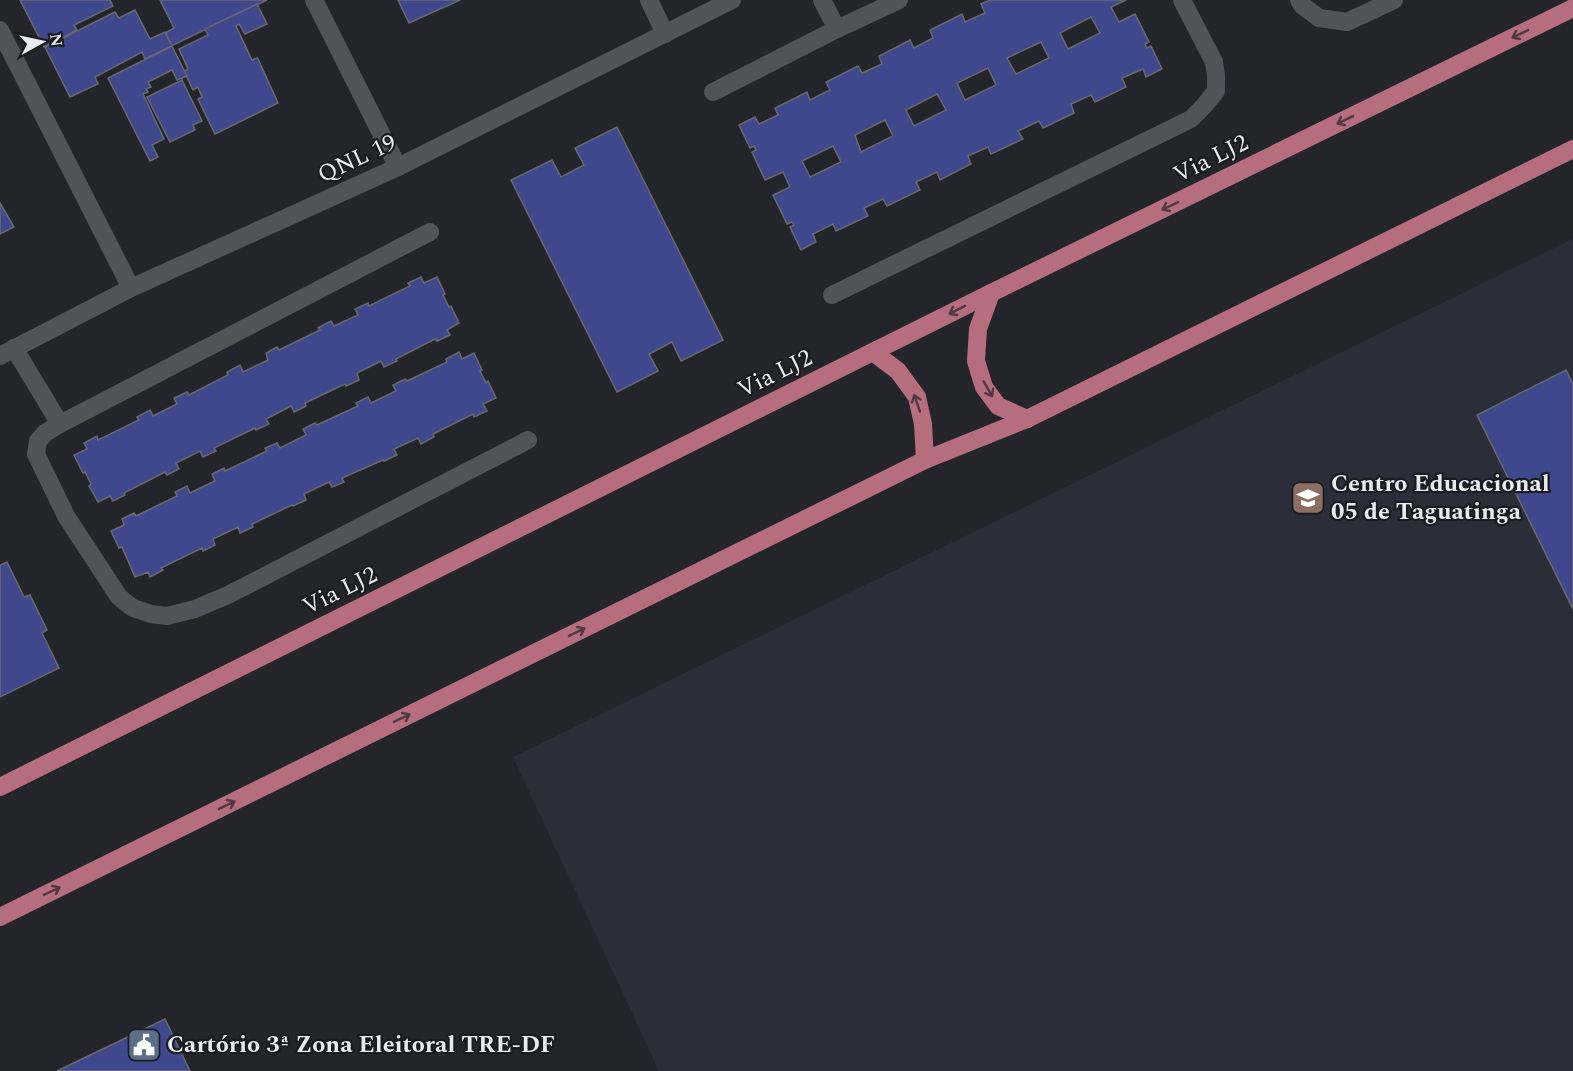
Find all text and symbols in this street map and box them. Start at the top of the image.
north arrow [12,12,72,72]
one-way arrow [1512,29,1530,40]
text: N [43,32,69,48]
one-way arrow [1337,114,1355,126]
street label: QNL 19 [312,125,402,193]
street label: Via LJ2 [1167,125,1255,193]
one-way arrow [1162,200,1180,212]
one-way arrow [949,305,967,316]
street label: Via LJ2 [731,340,819,408]
one-way arrow [982,380,994,397]
one-way arrow [911,394,922,413]
place label: Centro Educacional 05 de Taguatinga [1331,466,1550,530]
school or university icon: Centro Educacional 05 de Taguatinga [1290,480,1326,516]
street label: Via LJ2 [296,557,384,625]
one-way arrow [567,626,585,637]
one-way arrow [393,712,411,724]
one-way arrow [218,798,236,810]
one-way arrow [43,885,61,896]
public building icon: Cartório 3ª Zona Eleitoral TRE-DF [126,1027,162,1063]
place label: Cartório 3ª Zona Eleitoral TRE-DF [167,1027,555,1063]

